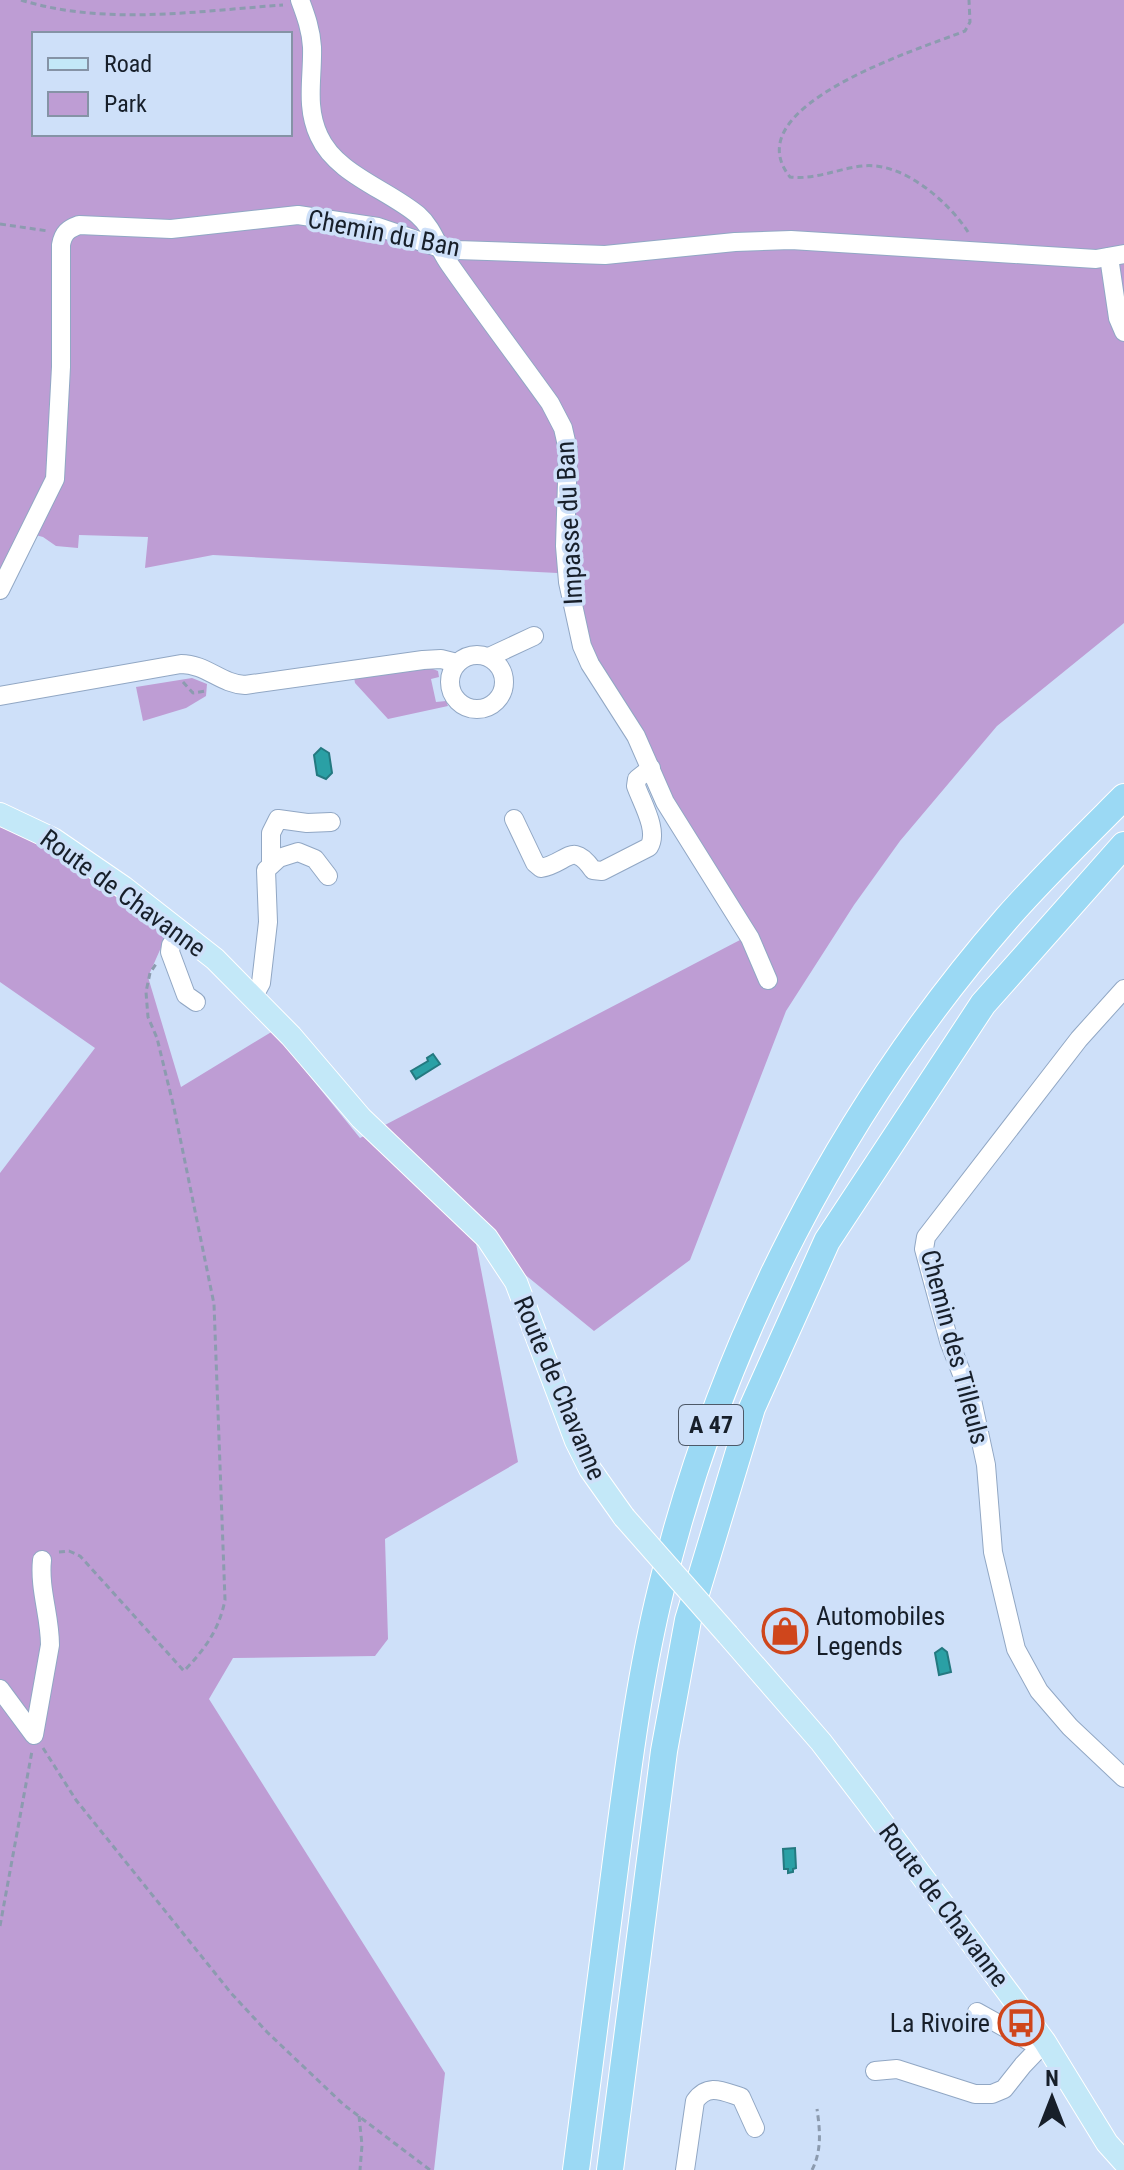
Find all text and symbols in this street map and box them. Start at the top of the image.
legend [32,32,292,136]
text: Road [104,50,152,78]
text: Park [104,90,147,118]
street label: Chemin du Ban [305,204,463,262]
street label: Impasse du Ban [550,440,588,606]
street label: Route de Chavanne [35,823,211,963]
street label: Chemin des Tilleuls [915,1247,995,1447]
street label: Route de Chavanne [508,1292,612,1484]
road number: A 47 [679,1405,743,1445]
place label: Automobiles Legends [816,1601,945,1661]
shop icon: Automobiles Legends [761,1607,809,1655]
street label: Route de Chavanne [873,1817,1015,1993]
bus stop icon: La Rivoire [997,1999,1045,2047]
place label: La Rivoire [890,2008,990,2038]
north arrow [1012,2058,1092,2138]
text: N [1045,2066,1059,2091]

